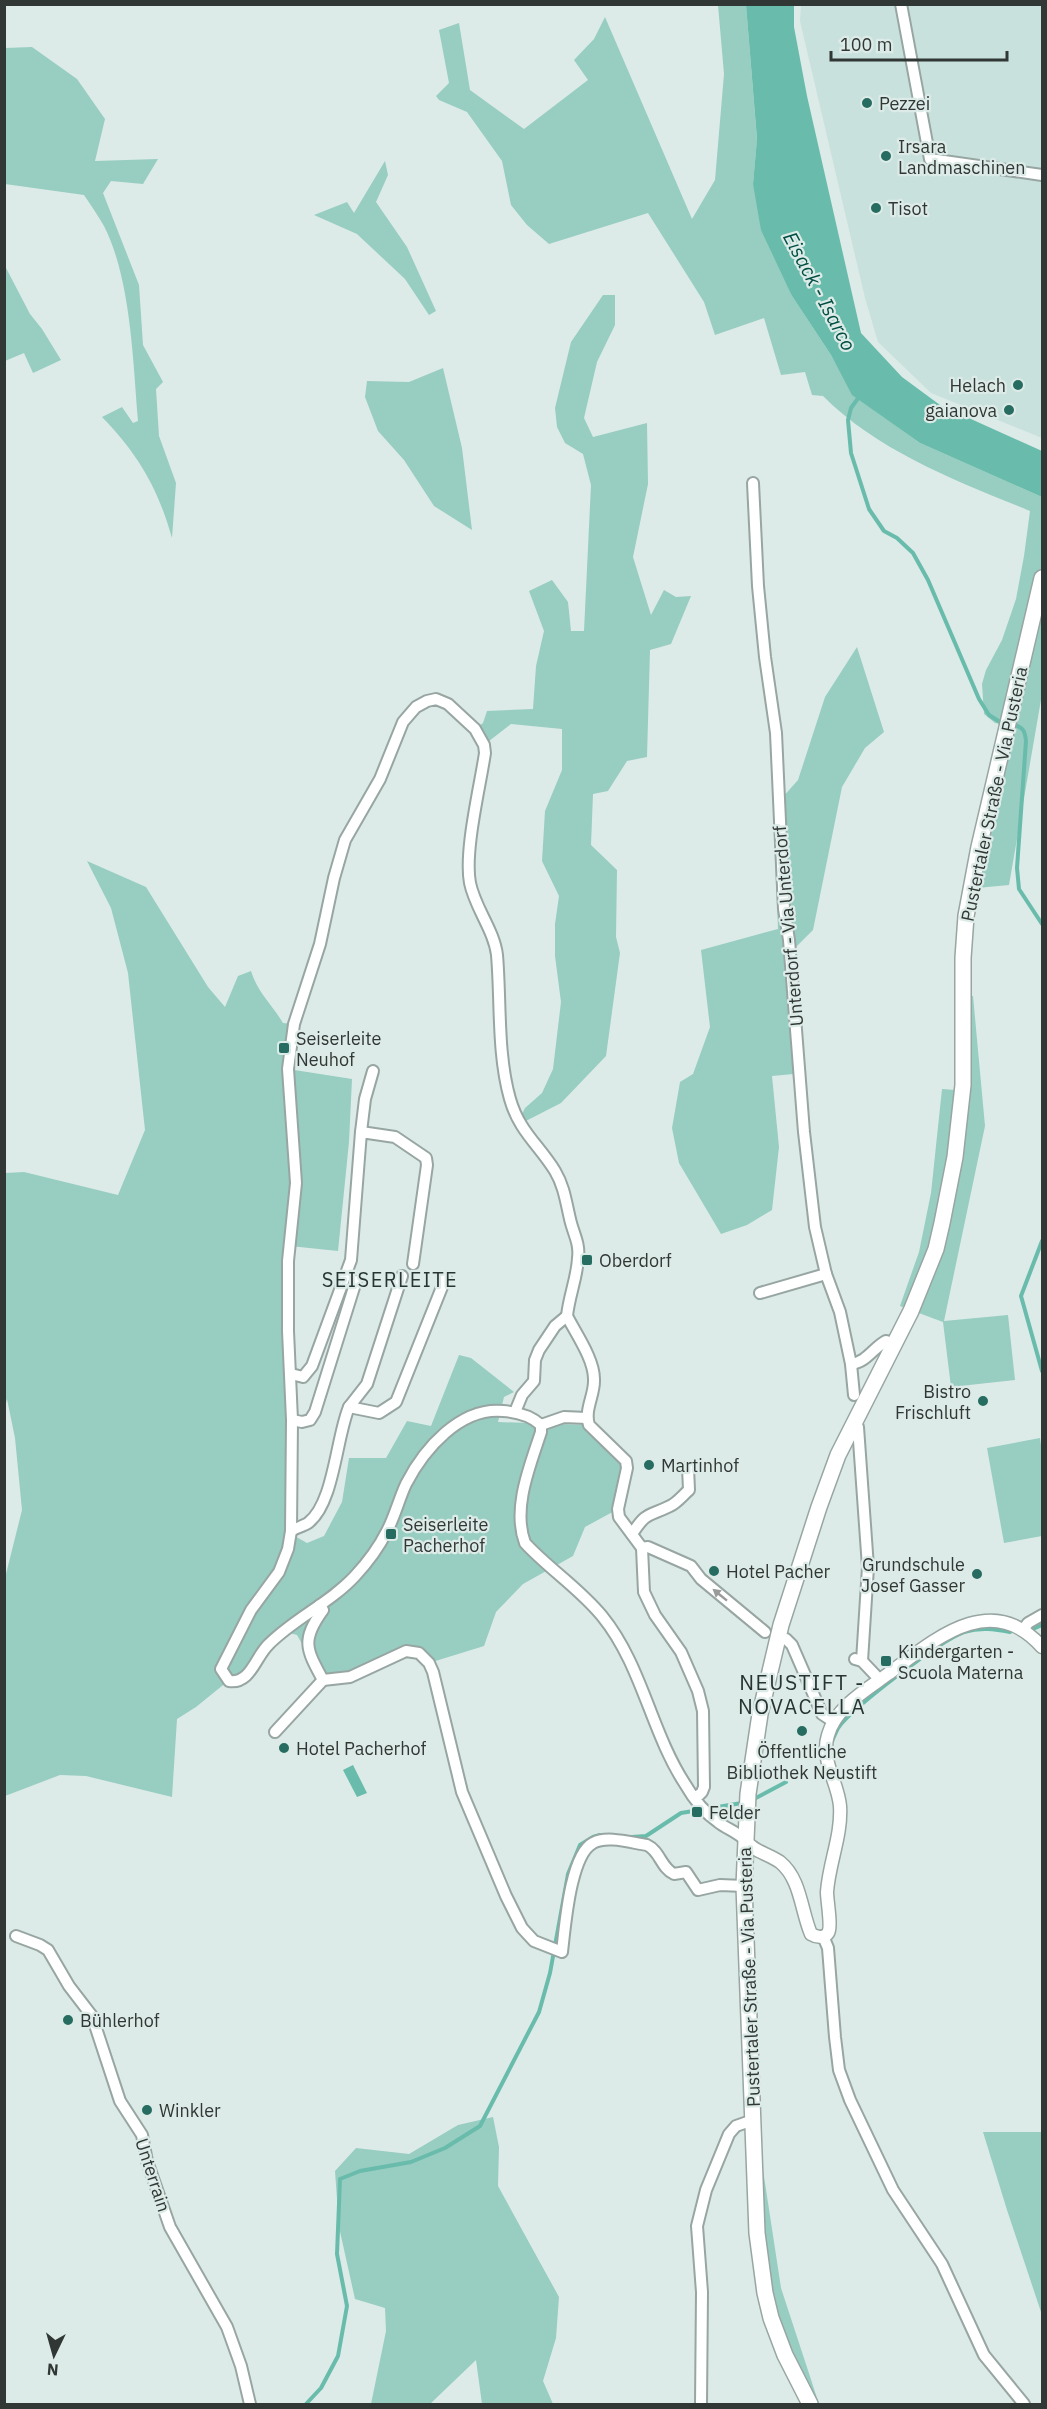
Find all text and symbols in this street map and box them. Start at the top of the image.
scale bar [831,24,1006,62]
text: 100 m [840,33,892,56]
place label: Pezzei [879,92,930,115]
marker: Pezzei [860,96,874,110]
place label: Irsara Landmaschinen [898,135,1025,179]
marker: Irsara Landmaschinen [879,149,893,163]
place label: Tisot [888,197,928,220]
marker: Tisot [869,201,883,215]
water label: Eisack - Isarco [777,227,863,355]
place label: Helach [950,374,1006,397]
marker: Helach [1011,378,1025,392]
place label: gaianova [925,399,997,422]
marker: gaianova [1002,403,1016,417]
street label: Pustertaler Straße - Via Pusteria [956,664,1032,924]
street label: Unterdorf - Via Unterdorf [768,825,808,1027]
place label: Seiserleite Neuhof [296,1027,382,1071]
marker: Seiserleite Neuhof [277,1041,291,1055]
place label: Oberdorf [599,1249,672,1272]
marker: Oberdorf [580,1253,594,1267]
district label: SEISERLEITE [322,1266,458,1293]
place label: Bistro Frischluft [895,1380,971,1424]
marker: Bistro Frischluft [976,1394,990,1408]
place label: Martinhof [661,1454,739,1477]
marker: Martinhof [642,1458,656,1472]
place label: Seiserleite Pacherhof [403,1513,489,1557]
marker: Seiserleite Pacherhof [384,1527,398,1541]
place label: Grundschule Josef Gasser [861,1553,965,1597]
place label: Hotel Pacher [726,1560,831,1583]
marker: Hotel Pacher [707,1564,721,1578]
marker: Grundschule Josef Gasser [970,1567,984,1581]
one-way arrow [712,1589,728,1602]
place label: Kindergarten - Scuola Materna [898,1640,1024,1684]
marker: Kindergarten - Scuola Materna [879,1654,893,1668]
district label: NEUSTIFT - NOVACELLA [738,1668,866,1720]
marker: Öffentliche Bibliothek Neustift [795,1724,809,1738]
place label: Hotel Pacherhof [296,1737,426,1760]
place label: Öffentliche Bibliothek Neustift [727,1740,877,1784]
marker: Hotel Pacherhof [277,1741,291,1755]
place label: Felder [709,1801,761,1824]
marker: Felder [690,1805,704,1819]
street label: Pustertaler Straße - Via Pusteria [733,1846,765,2107]
place label: Bühlerhof [80,2009,160,2032]
marker: Bühlerhof [61,2013,75,2027]
place label: Winkler [159,2099,221,2122]
marker: Winkler [140,2103,154,2117]
street label: Unterrain [130,2135,176,2215]
north arrow [24,2325,84,2385]
text: N [46,2359,59,2380]

